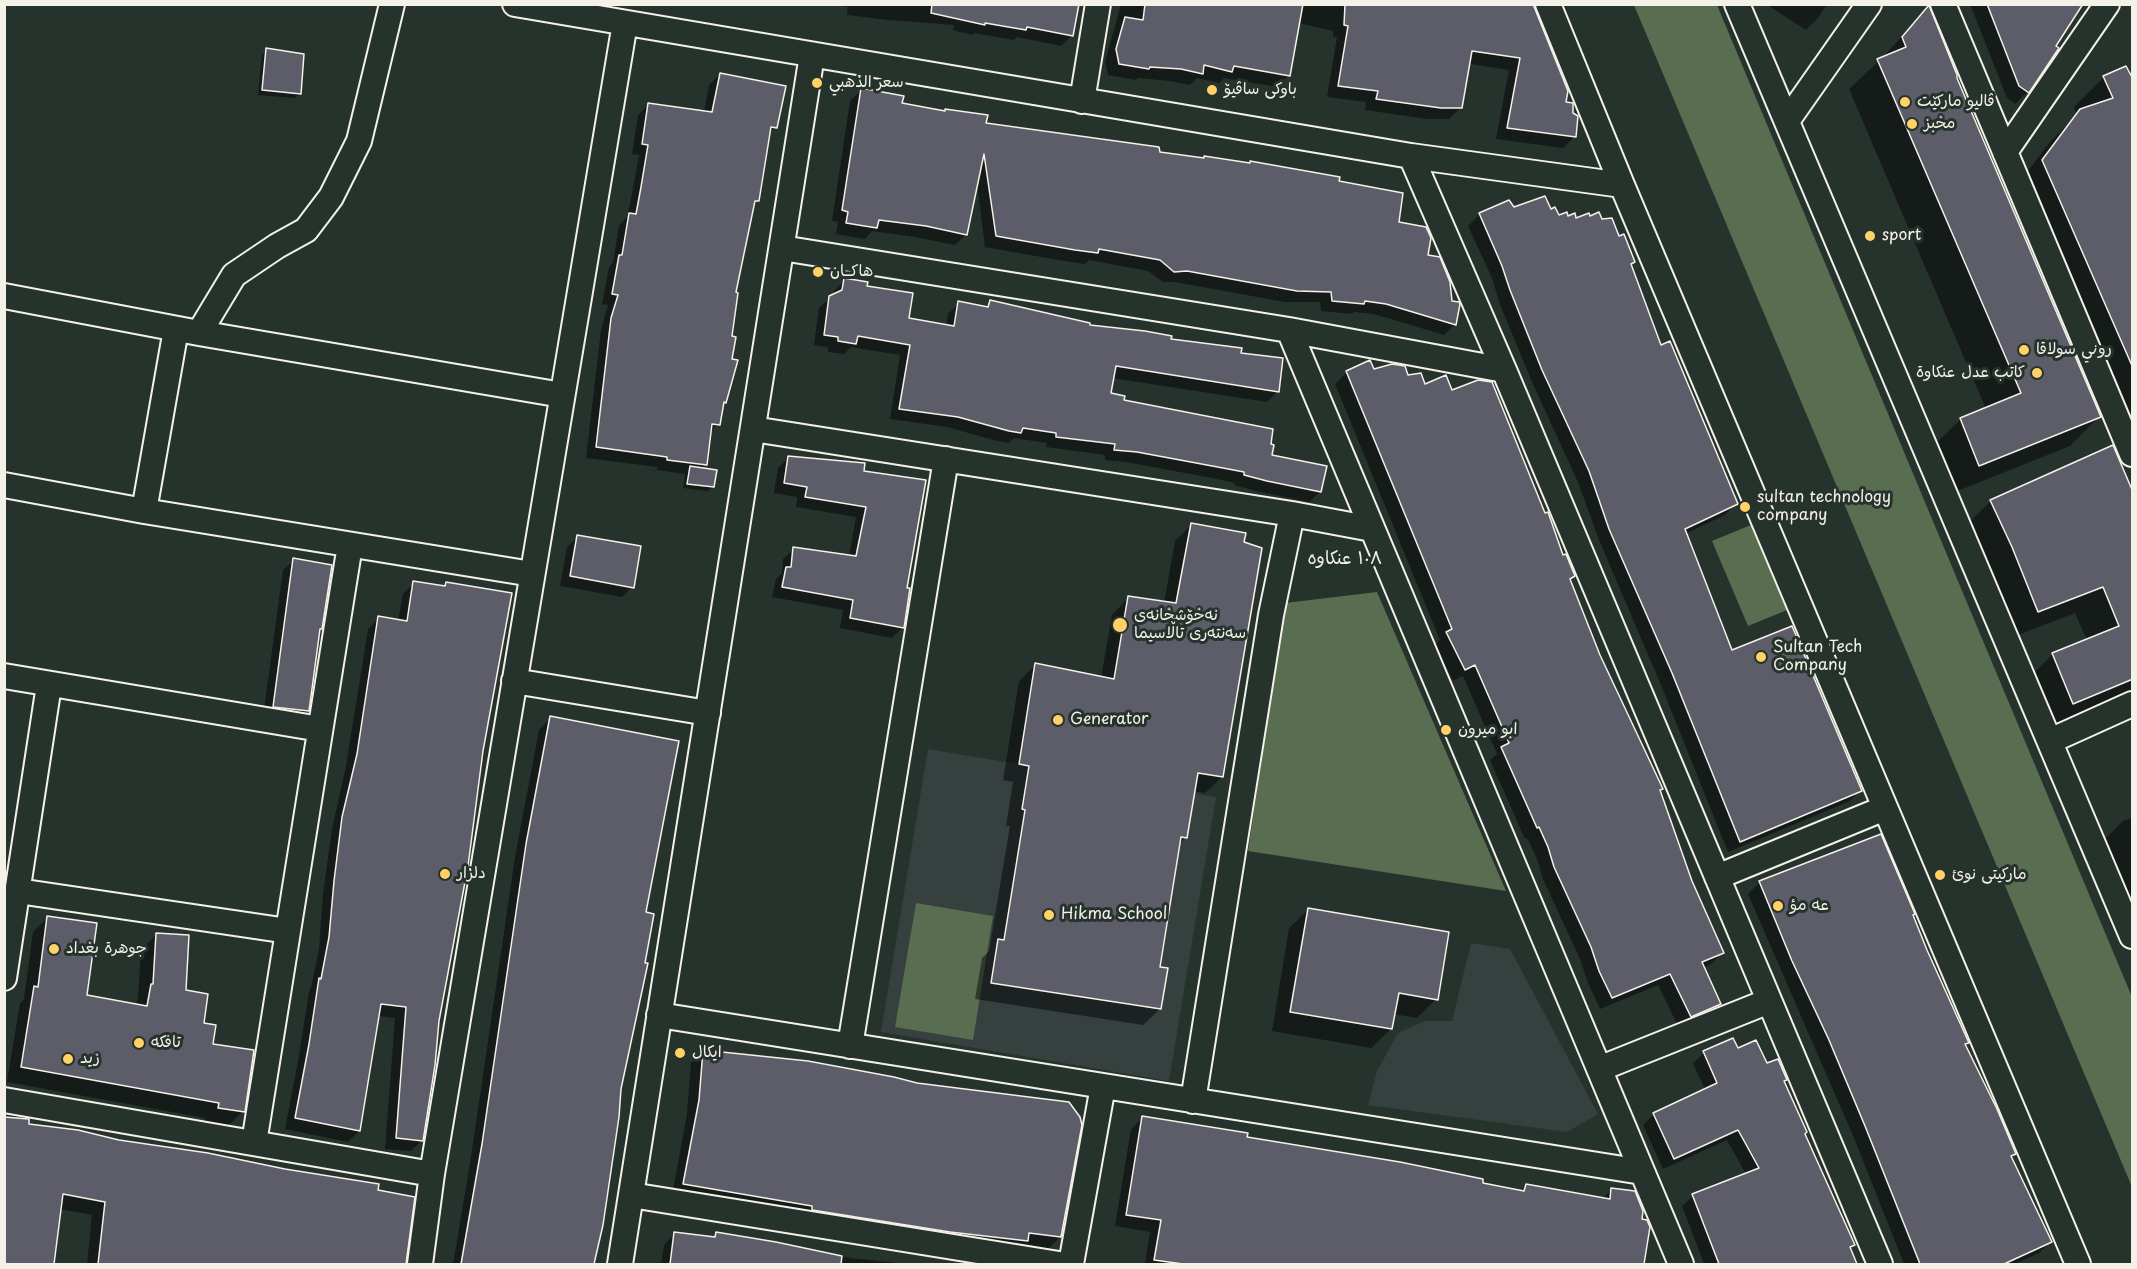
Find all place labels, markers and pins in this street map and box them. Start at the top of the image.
place label: سعر الذهبي [829,73,904,93]
marker: سعر الذهبي [810,76,824,90]
place label: باوکی ساڤیۆ [1224,80,1297,100]
marker: باوکی ساڤیۆ [1205,83,1219,97]
place label: ڤالیو مارکێت [1917,92,1995,112]
marker: ڤالیو مارکێت [1898,95,1912,109]
place label: مخبز [1924,114,1955,134]
marker: مخبز [1905,117,1919,131]
place label: sport [1882,226,1921,246]
marker: sport [1863,229,1877,243]
place label: هاكــان [830,262,873,282]
marker: هاكــان [811,265,825,279]
place label: روني سولاقا [2036,340,2112,360]
marker: روني سولاقا [2017,343,2031,357]
place label: كاتب عدل عنكاوة [1916,363,2025,383]
marker: كاتب عدل عنكاوة [2030,366,2044,380]
place label: sultan technology company [1757,488,1891,526]
marker: sultan technology company [1738,500,1752,514]
place label: نەخۆشخانەی سەنتەری تاڵاسیما [1134,606,1246,644]
marker: نەخۆشخانەی سەنتەری تاڵاسیما [1111,616,1129,634]
place label: Sultan Tech Company [1773,638,1862,676]
marker: Sultan Tech Company [1754,650,1768,664]
place label: Generator [1070,710,1149,730]
marker: Generator [1051,713,1065,727]
place label: ابو ميرون [1458,720,1517,740]
marker: ابو ميرون [1439,723,1453,737]
place label: دلزار [457,864,486,884]
place label: مارکیتی نوئ [1952,865,2027,885]
marker: دلزار [438,867,452,881]
marker: مارکیتی نوئ [1933,868,1947,882]
place label: عه مؤ [1790,896,1829,916]
marker: عه مؤ [1771,899,1785,913]
place label: Hikma School [1061,905,1167,925]
marker: Hikma School [1042,908,1056,922]
place label: جوهرة بغداد [66,939,147,959]
marker: جوهرة بغداد [47,942,61,956]
place label: تافكه [151,1033,181,1053]
marker: تافكه [132,1036,146,1050]
place label: ايكال [692,1043,722,1063]
marker: ايكال [673,1046,687,1060]
place label: زيد [80,1049,100,1069]
marker: زيد [61,1052,75,1066]

